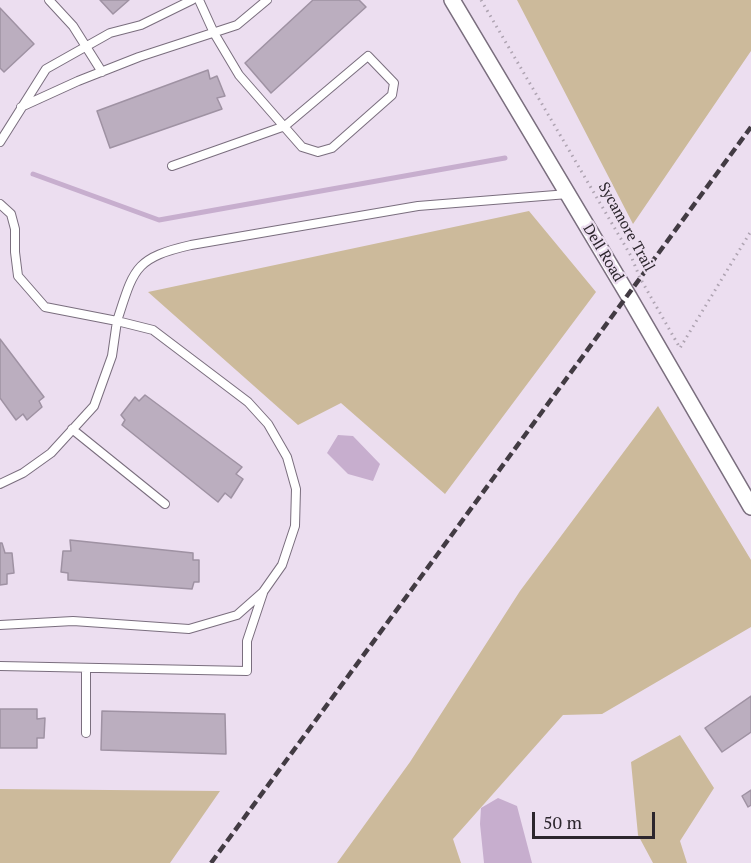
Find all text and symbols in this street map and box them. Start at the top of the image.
street label: Sycamore Trail [594,179,658,275]
street label: Dell Road [579,221,627,285]
scale bar [535,800,658,838]
text: 50 m [543,810,582,834]

